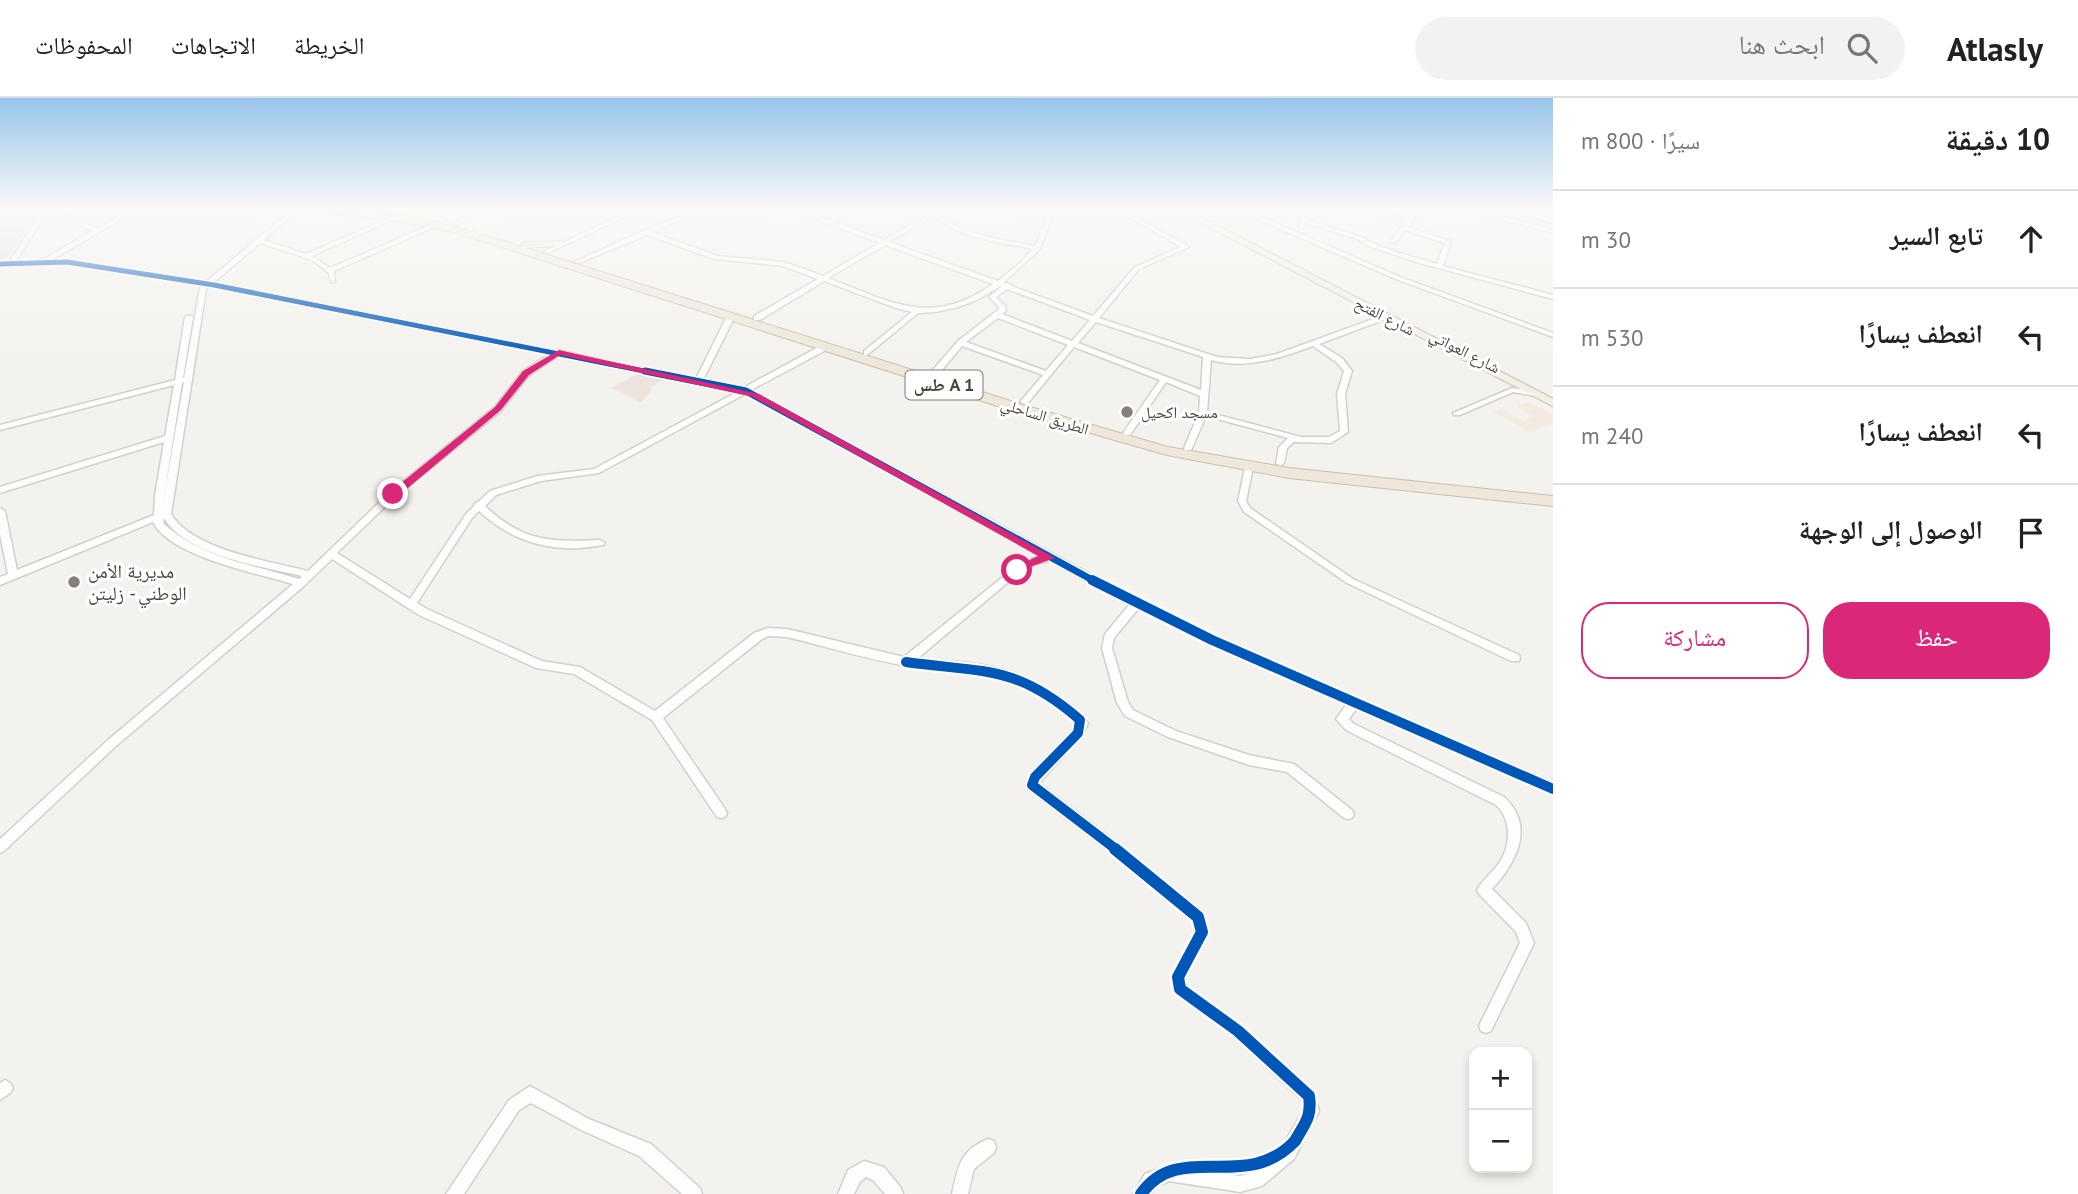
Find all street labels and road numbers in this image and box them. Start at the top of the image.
street label: شارع الفتح [1351,292,1418,340]
street label: شارع العواتي [1425,325,1504,380]
road number: طس A 1 [906,370,982,400]
street label: الطريق الساحلي [998,393,1091,442]

